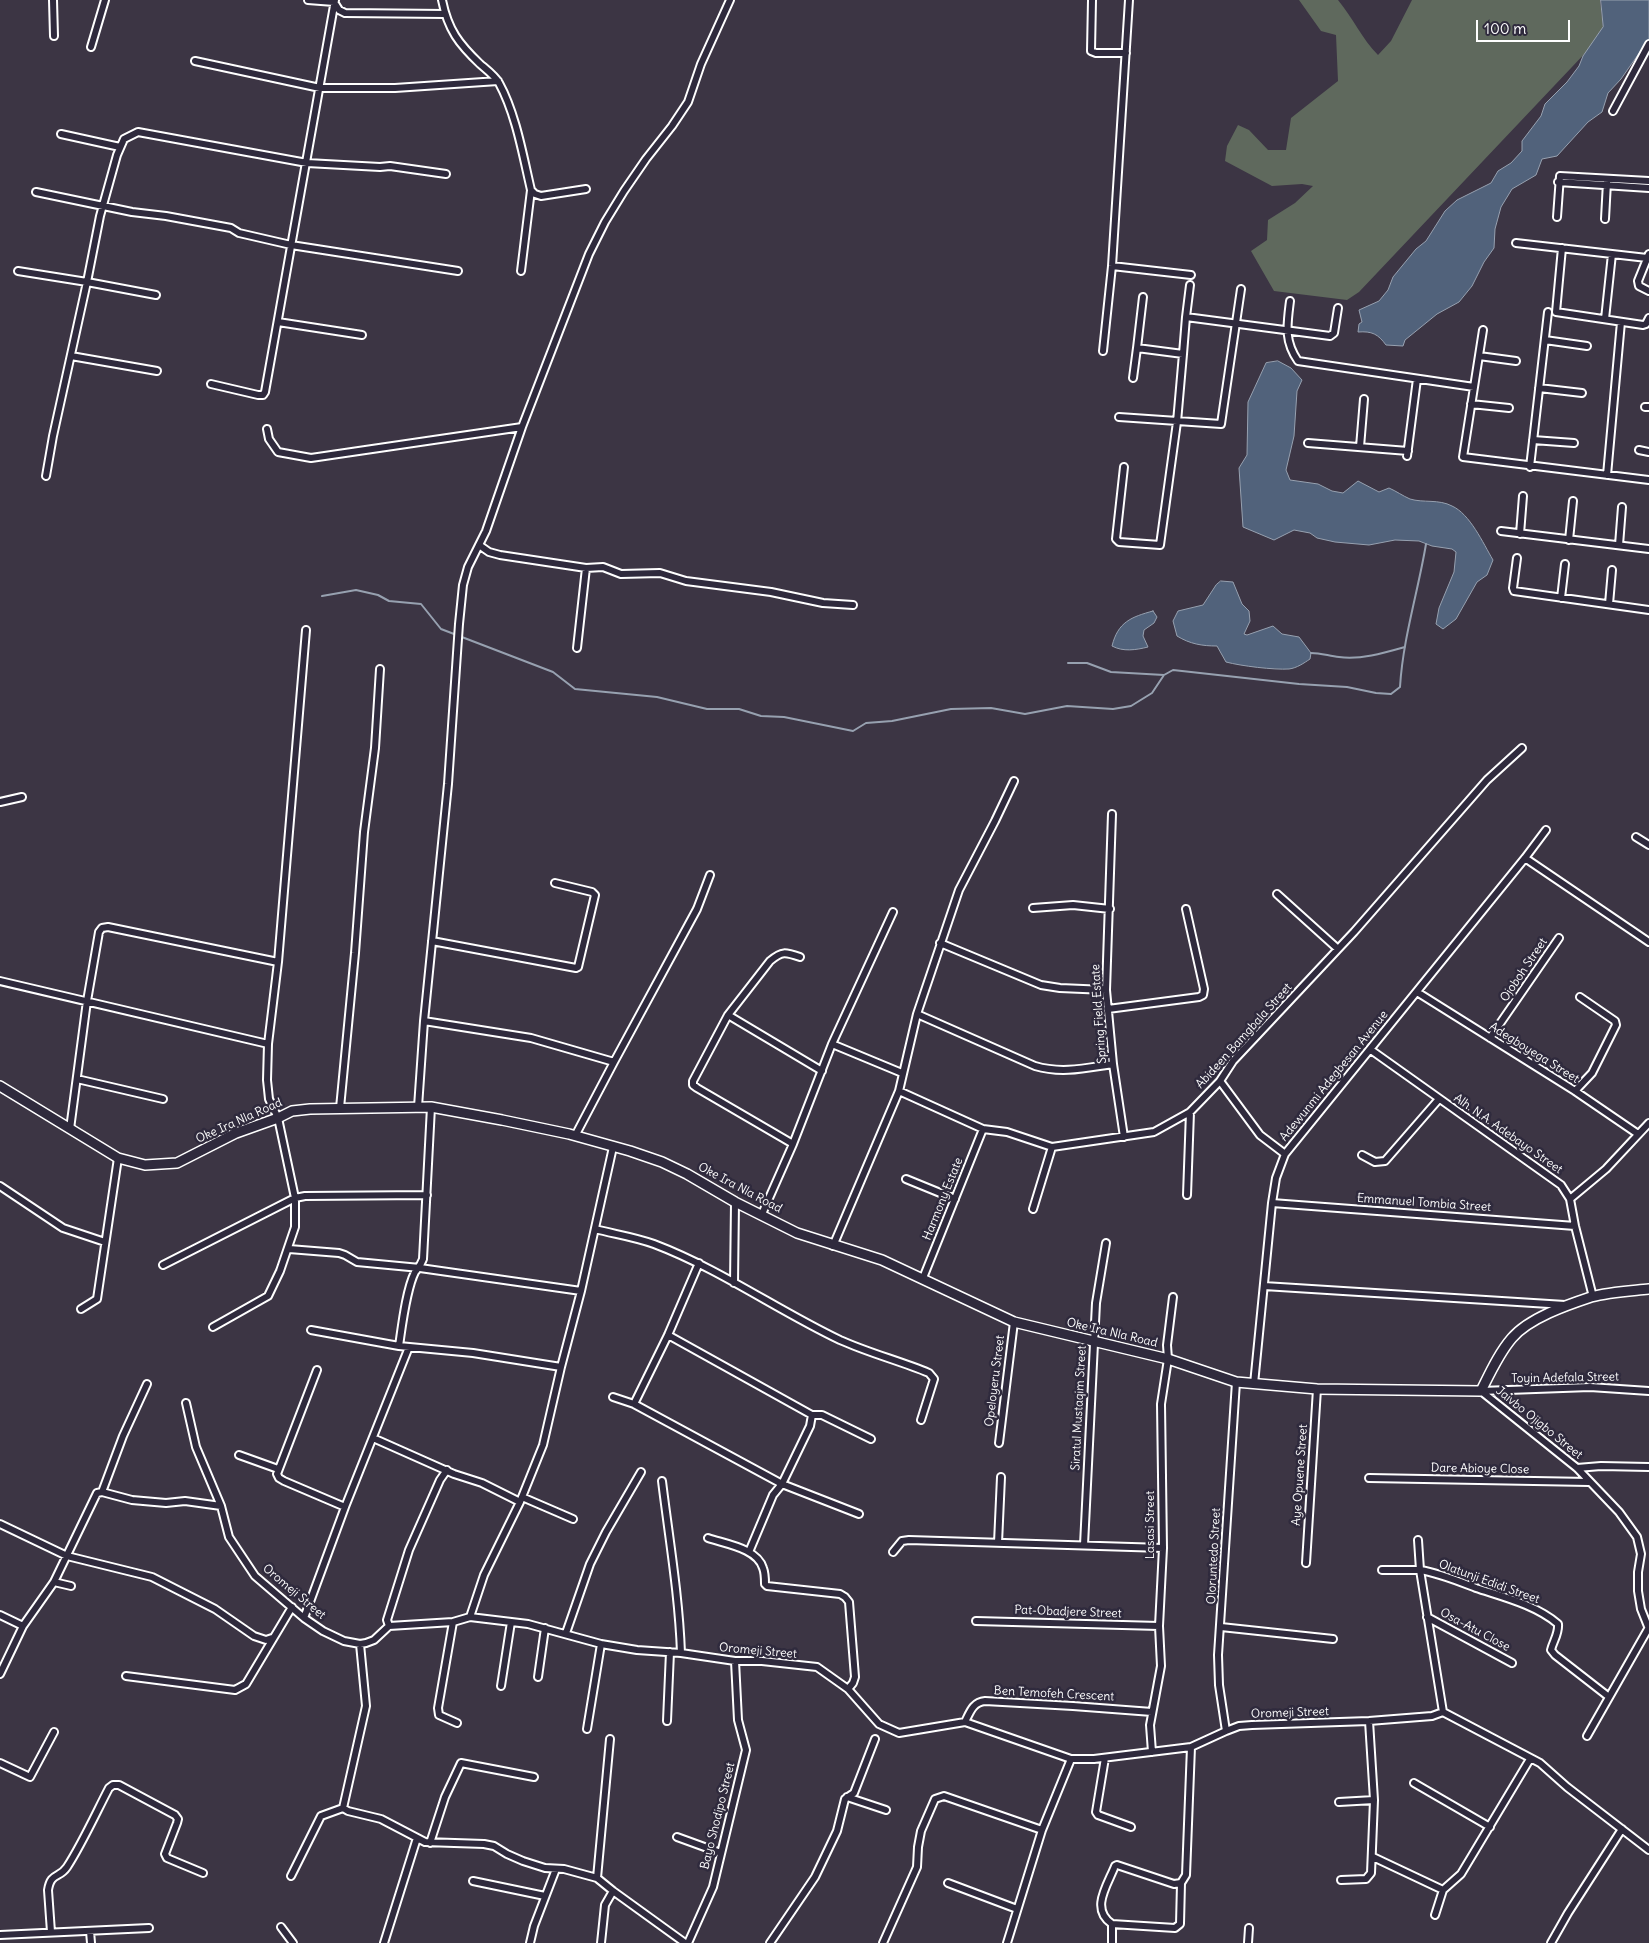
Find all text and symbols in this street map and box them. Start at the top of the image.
scale bar [1479,10,1573,42]
text: 100 m [1484,19,1526,38]
street label: Ojoboh Street [1497,935,1551,1005]
street label: Spring Field Estate [1088,964,1110,1064]
street label: Abideen Bamgbala Street [1193,980,1295,1092]
street label: Adewunmi Adegbesan Avenue [1277,1008,1391,1144]
street label: Adegboyega Street [1487,1020,1581,1086]
street label: Alh. N.A. Adebayo Street [1451,1091,1565,1177]
street label: Oke Ira Nla Road [194,1096,284,1146]
street label: Harmony Estate [920,1156,966,1242]
street label: Oke Ira Nla Road [696,1160,784,1216]
street label: Emmanuel Tombia Street [1356,1191,1492,1215]
street label: Oke Ira Nla Road [1065,1316,1159,1350]
street label: Opeloyeru Street [982,1334,1008,1428]
street label: Siratul Mustaqim Street [1069,1345,1089,1471]
street label: Toyin Adefala Street [1511,1370,1619,1386]
street label: Jaivbo Ojigbo Street [1493,1384,1585,1462]
street label: Aye Opuene Street [1289,1424,1311,1526]
street label: Dare Abioye Close [1431,1461,1529,1477]
street label: Lasasi Street [1144,1491,1158,1559]
street label: Oloruntedo Street [1204,1507,1224,1605]
street label: Olatunji Edidi Street [1437,1557,1541,1607]
street label: Oromeji Street [259,1561,329,1623]
street label: Pat-Obadjere Street [1014,1603,1122,1621]
street label: Osa-Atu Close [1437,1605,1513,1655]
street label: Oromeji Street [718,1640,798,1662]
street label: Ben Temofeh Crescent [993,1684,1115,1704]
street label: Oromeji Street [1251,1704,1329,1722]
street label: Bayo Shodipo Street [698,1761,738,1871]

